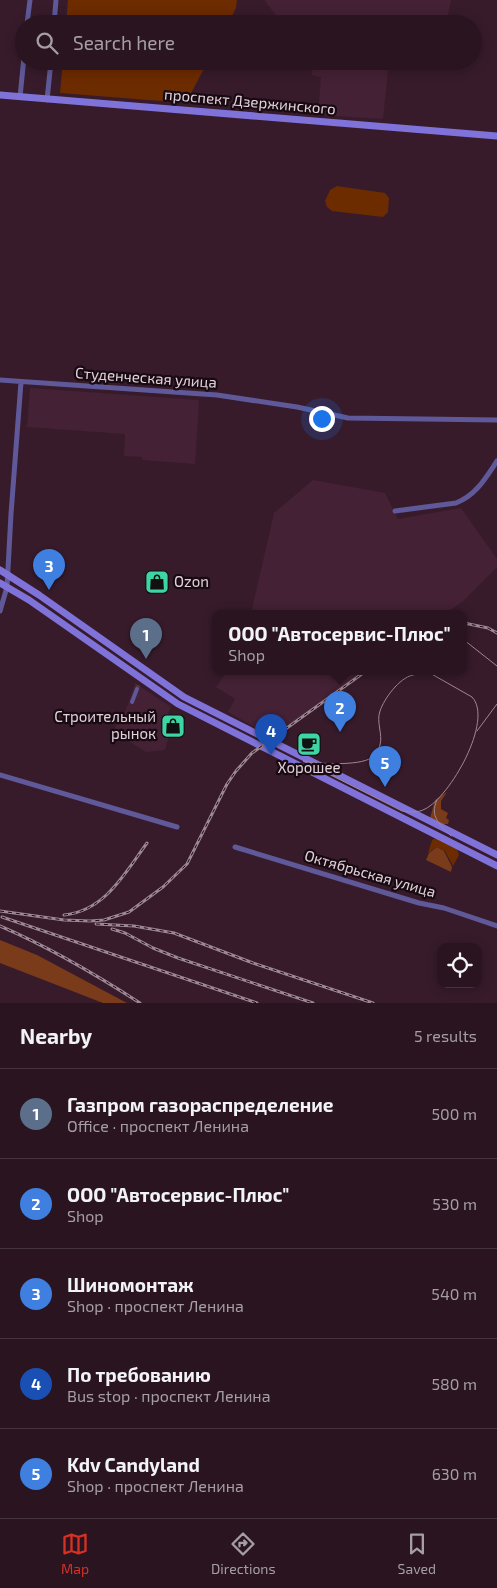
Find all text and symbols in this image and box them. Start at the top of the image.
search box [15,15,482,70]
icon: search [33,29,61,57]
text: Search here [73,31,175,54]
street label: проспект Дзержинского [164,85,337,117]
street label: Студенческая улица [75,363,218,392]
your location [309,406,335,432]
pin: 3 [33,549,65,590]
shop icon: Ozon [144,569,170,595]
place label: Ozon [174,572,209,590]
popup [212,610,467,675]
pin: 1 [130,618,162,659]
text: ООО "Автосервис-Плюс" [228,622,451,645]
text: Shop [228,645,265,664]
pin: 2 [324,691,356,732]
place label: Строительный рынок [54,707,156,742]
shop icon: Строительный рынок [160,713,186,739]
pin: 4 [255,714,287,755]
cafe icon: Хорошее [296,731,322,757]
pin: 5 [369,746,401,787]
place label: Хорошее [277,758,341,776]
street label: Октябрьская улица [302,846,438,901]
map controls [437,943,482,988]
button: locate [437,943,482,988]
text: Nearby [20,1023,92,1048]
text: 5 results [414,1026,477,1045]
text: Газпром газораспределение [67,1093,334,1116]
text: 1 [33,1104,39,1123]
text: 500 m [432,1104,477,1123]
text: Office · проспект Ленина [67,1116,249,1135]
text: ООО "Автосервис-Плюс" [67,1183,289,1206]
text: 2 [31,1194,41,1213]
text: 530 m [432,1194,477,1213]
text: Shop [67,1206,104,1225]
text: Шиномонтаж [67,1273,194,1296]
text: 3 [31,1284,41,1303]
text: 540 m [431,1284,477,1303]
text: Shop · проспект Ленина [67,1296,244,1315]
text: По требованию [67,1363,211,1386]
text: 4 [31,1374,41,1393]
text: 580 m [431,1374,477,1393]
text: Bus stop · проспект Ленина [67,1386,271,1405]
text: Kdv Candyland [67,1453,200,1476]
text: 5 [32,1464,40,1483]
text: 630 m [432,1464,477,1483]
text: Shop · проспект Ленина [67,1476,244,1495]
tab: Map [61,1530,89,1577]
tab: Directions [211,1530,276,1577]
tab: Saved [398,1530,436,1577]

